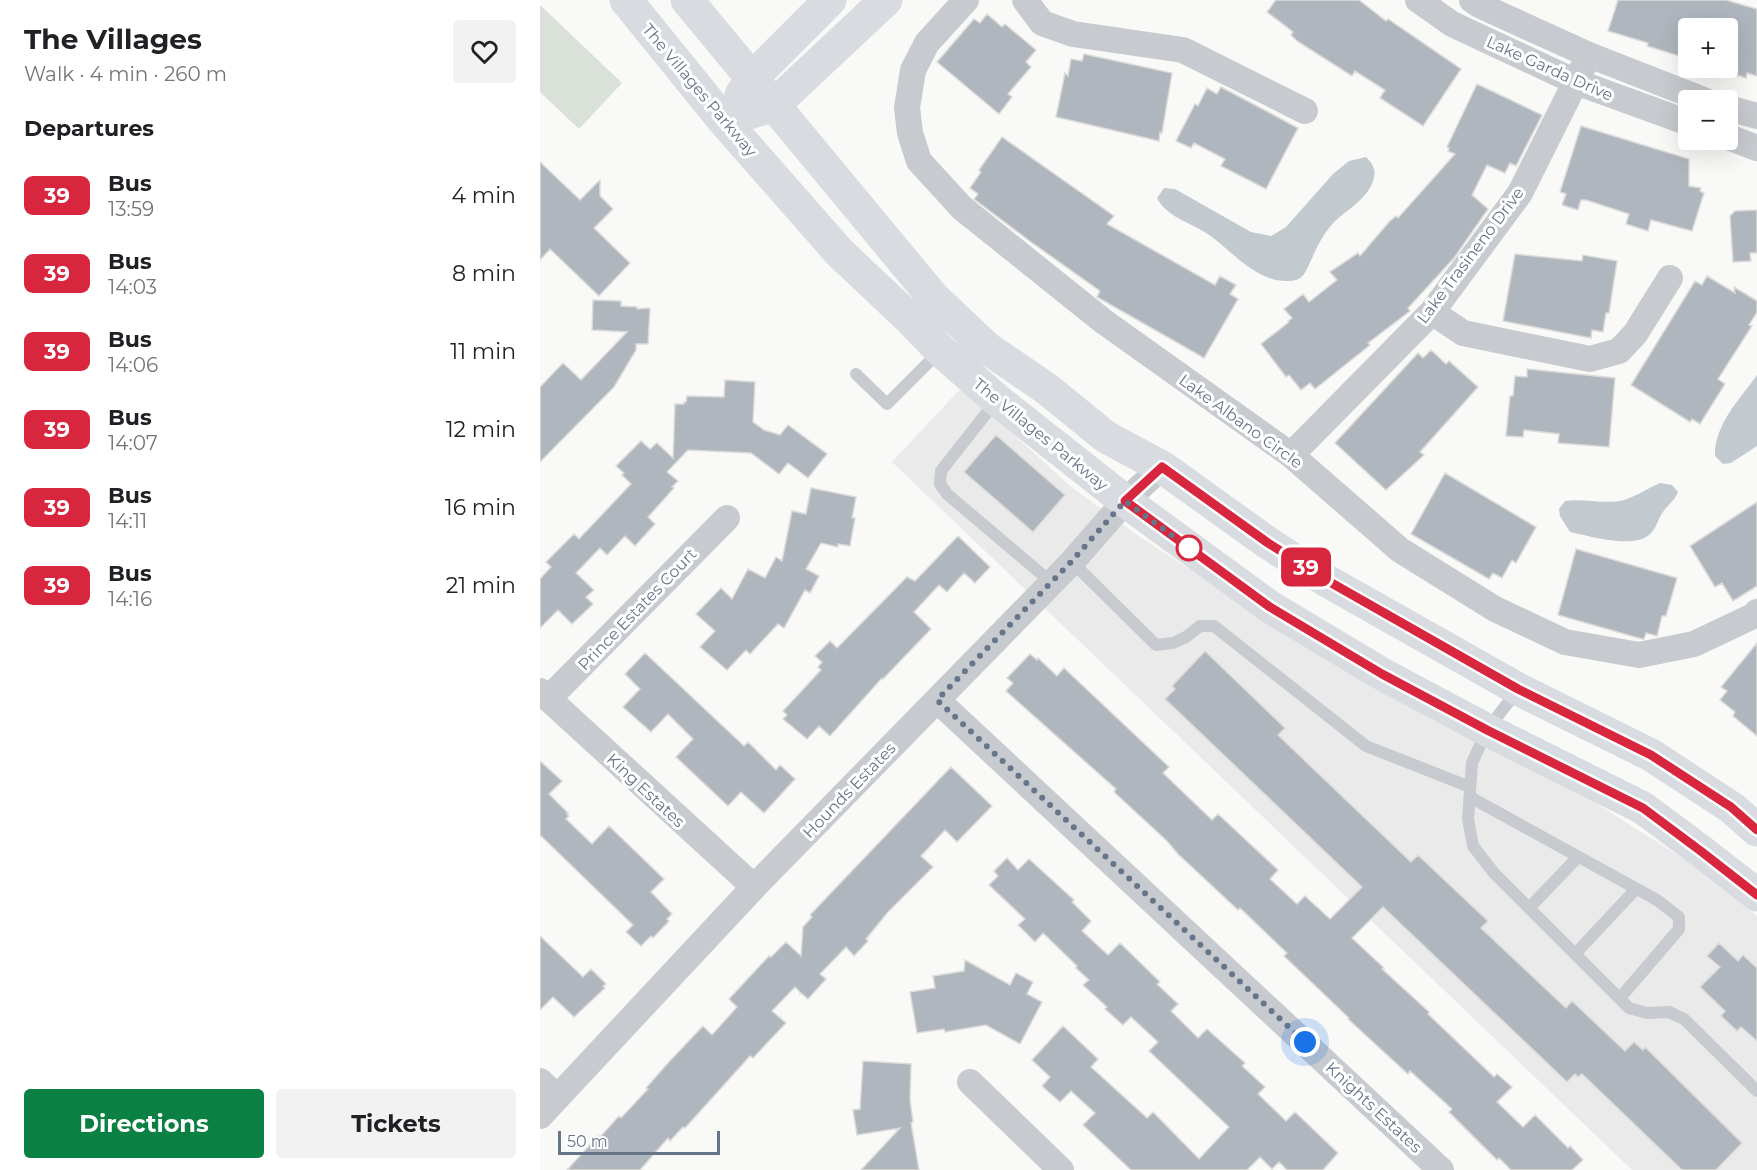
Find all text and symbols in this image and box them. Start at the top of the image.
map controls [1678,18,1738,150]
button: + [1678,18,1738,78]
button: heart [453,20,516,83]
street label: The Villages Parkway [639,20,761,161]
text: The Villages [24,22,202,56]
street label: Lake Garda Drive [1484,32,1616,105]
text: Walk · 4 min · 260 m [24,62,227,86]
button: − [1678,90,1738,150]
text: Departures [24,115,154,142]
text: Bus [108,170,152,197]
text: 4 min [452,182,516,209]
text: 39 [44,183,70,208]
street label: Lake Trasineno Drive [1413,183,1528,327]
text: 13:59 [108,197,154,221]
text: Bus [108,248,152,275]
text: 8 min [452,260,516,287]
text: 39 [44,261,70,286]
text: 14:03 [108,275,157,299]
text: Bus [108,326,152,353]
text: 11 min [450,338,516,365]
text: 39 [44,339,70,364]
text: 14:06 [108,353,158,377]
street label: Lake Albano Circle [1175,370,1306,473]
street label: The Villages Parkway [970,374,1112,495]
text: Bus [108,404,152,431]
text: 12 min [446,416,516,443]
text: 39 [44,417,70,442]
text: 14:07 [108,431,158,455]
text: Bus [108,482,152,509]
text: 16 min [445,494,516,521]
text: 39 [44,495,70,520]
text: 14:11 [108,509,147,533]
unlabelled marker [1176,535,1202,561]
street label: Prince Estates Court [574,544,701,674]
line badge: 39 [1279,548,1333,586]
text: 39 [1293,555,1319,580]
text: Bus [108,560,152,587]
text: 21 min [446,572,516,599]
text: 39 [44,573,70,598]
text: 14:16 [108,587,152,611]
street label: Hounds Estates [799,739,900,842]
street label: King Estates [603,750,689,831]
your location [1290,1027,1320,1057]
street label: Knights Estates [1322,1058,1426,1157]
button: Directions [24,1089,264,1158]
button: Tickets [276,1089,516,1158]
scale bar [558,1128,720,1156]
text: 50 m [567,1132,608,1151]

